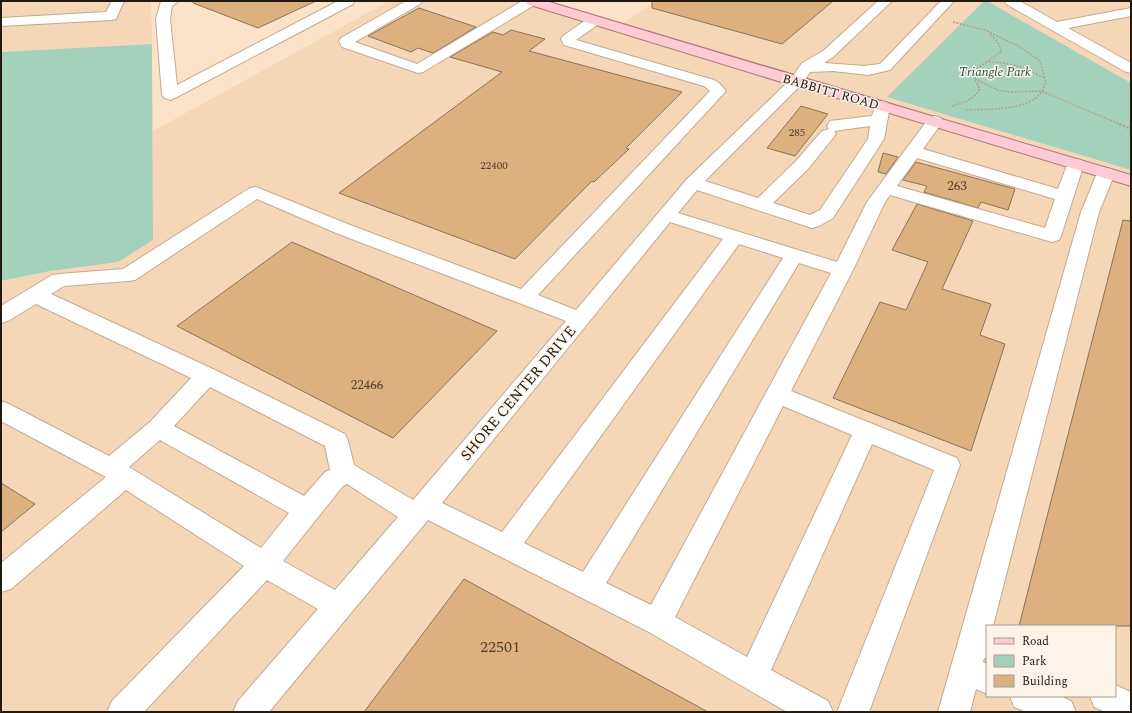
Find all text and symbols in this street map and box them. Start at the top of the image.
park label: Triangle Park [959,62,1031,82]
street label: BABBITT ROAD [780,69,881,115]
house number: 285 [789,124,805,141]
house number: 22400 [480,157,508,174]
house number: 263 [947,176,967,196]
street label: SHORE CENTER DRIVE [455,321,582,466]
house number: 22466 [351,375,384,395]
legend [986,625,1116,697]
text: Road [1022,632,1049,651]
house number: 22501 [480,635,520,659]
text: Park [1022,652,1047,671]
text: Building [1022,672,1068,691]

